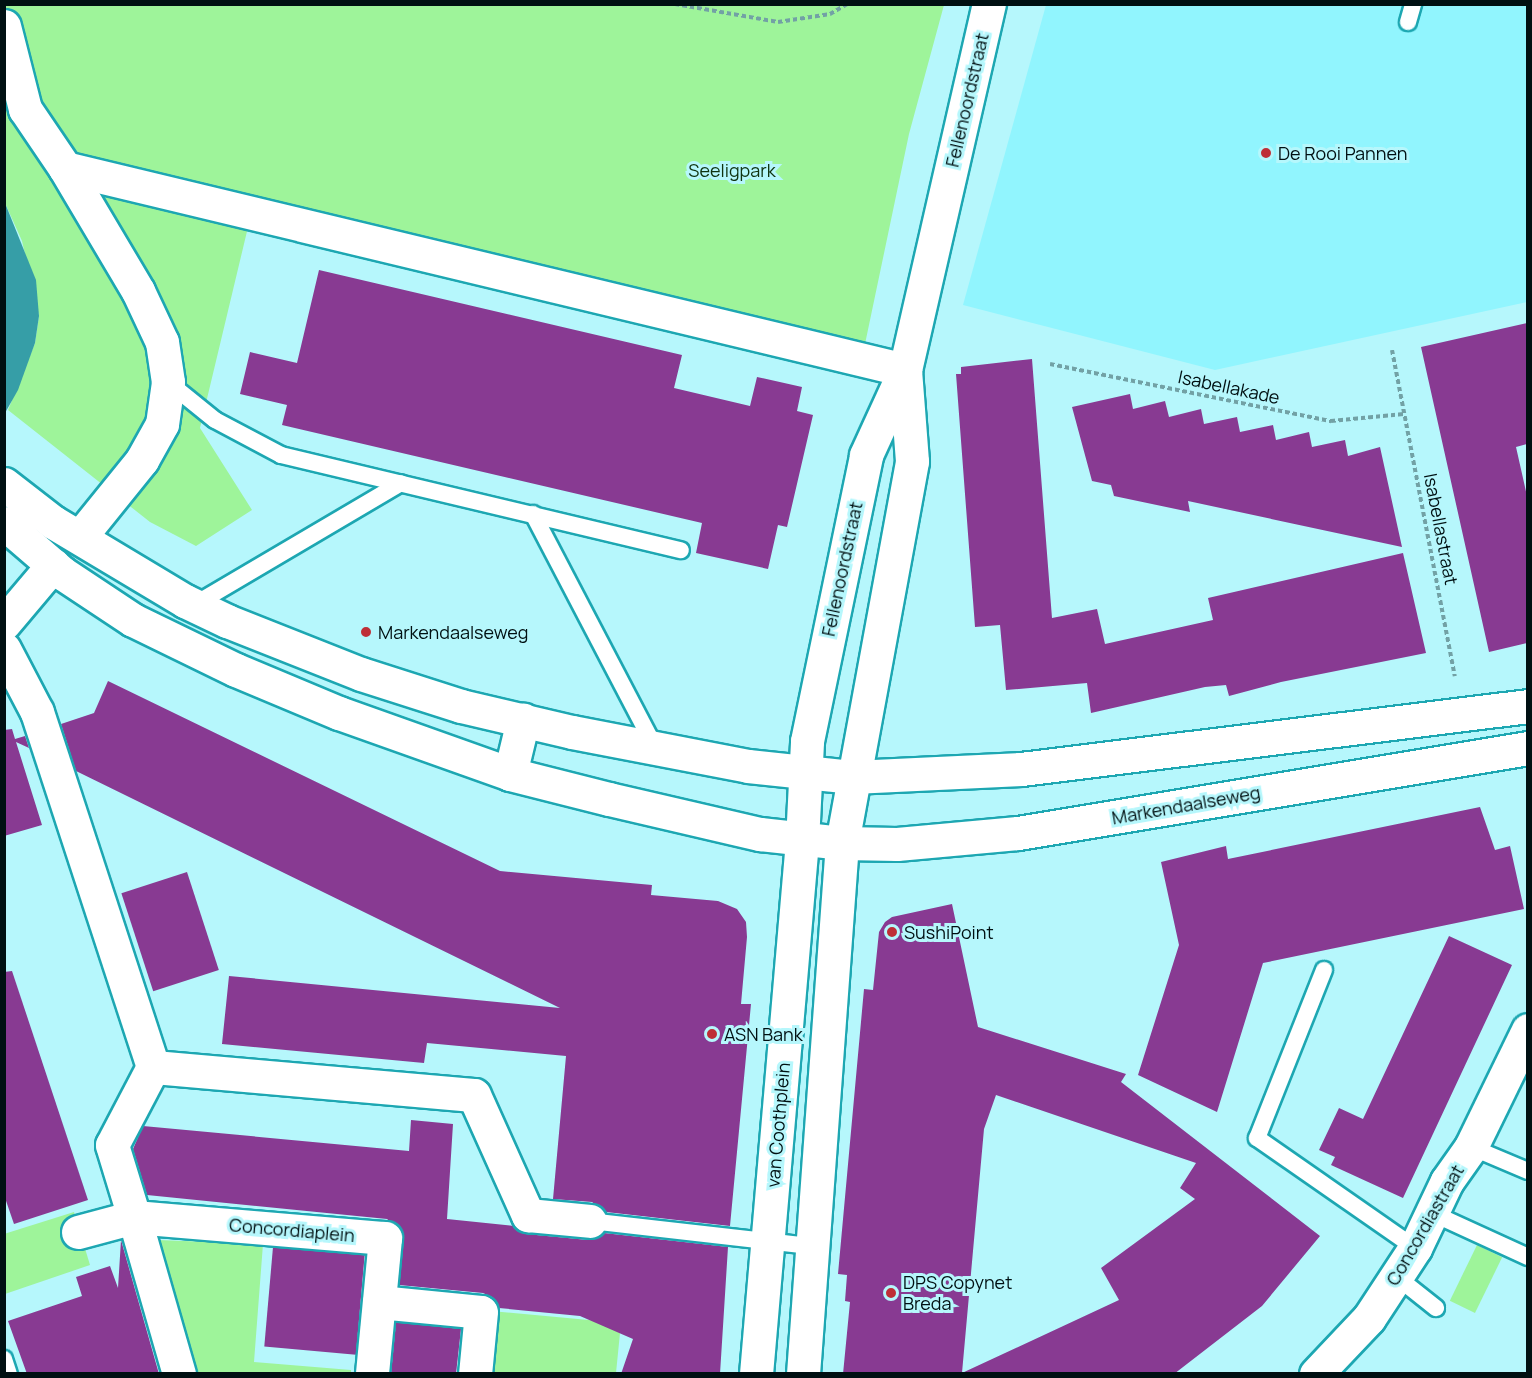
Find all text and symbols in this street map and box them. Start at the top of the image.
street label: Fellenoordstraat [941,31,993,169]
place label: De Rooi Pannen [1278,142,1407,164]
marker: De Rooi Pannen [1259,146,1273,160]
park label: Seeligpark [688,159,776,181]
street label: Isabellakade [1176,366,1282,408]
street label: Isabellastraat [1420,471,1462,587]
street label: Fellenoordstraat [817,500,867,638]
place label: Markendaalseweg [378,621,528,643]
marker: Markendaalseweg [359,625,373,639]
street label: Markendaalseweg [1110,781,1262,829]
place label: SushiPoint [904,921,994,943]
marker: SushiPoint [885,925,899,939]
place label: ASN Bank [724,1023,803,1045]
marker: ASN Bank [705,1027,719,1041]
street label: van Coothplein [762,1062,794,1188]
street label: Concordiastraat [1382,1161,1468,1289]
street label: Concordiaplein [228,1214,356,1246]
place label: DPS Copynet Breda [903,1272,1012,1314]
marker: DPS Copynet Breda [884,1286,898,1300]

